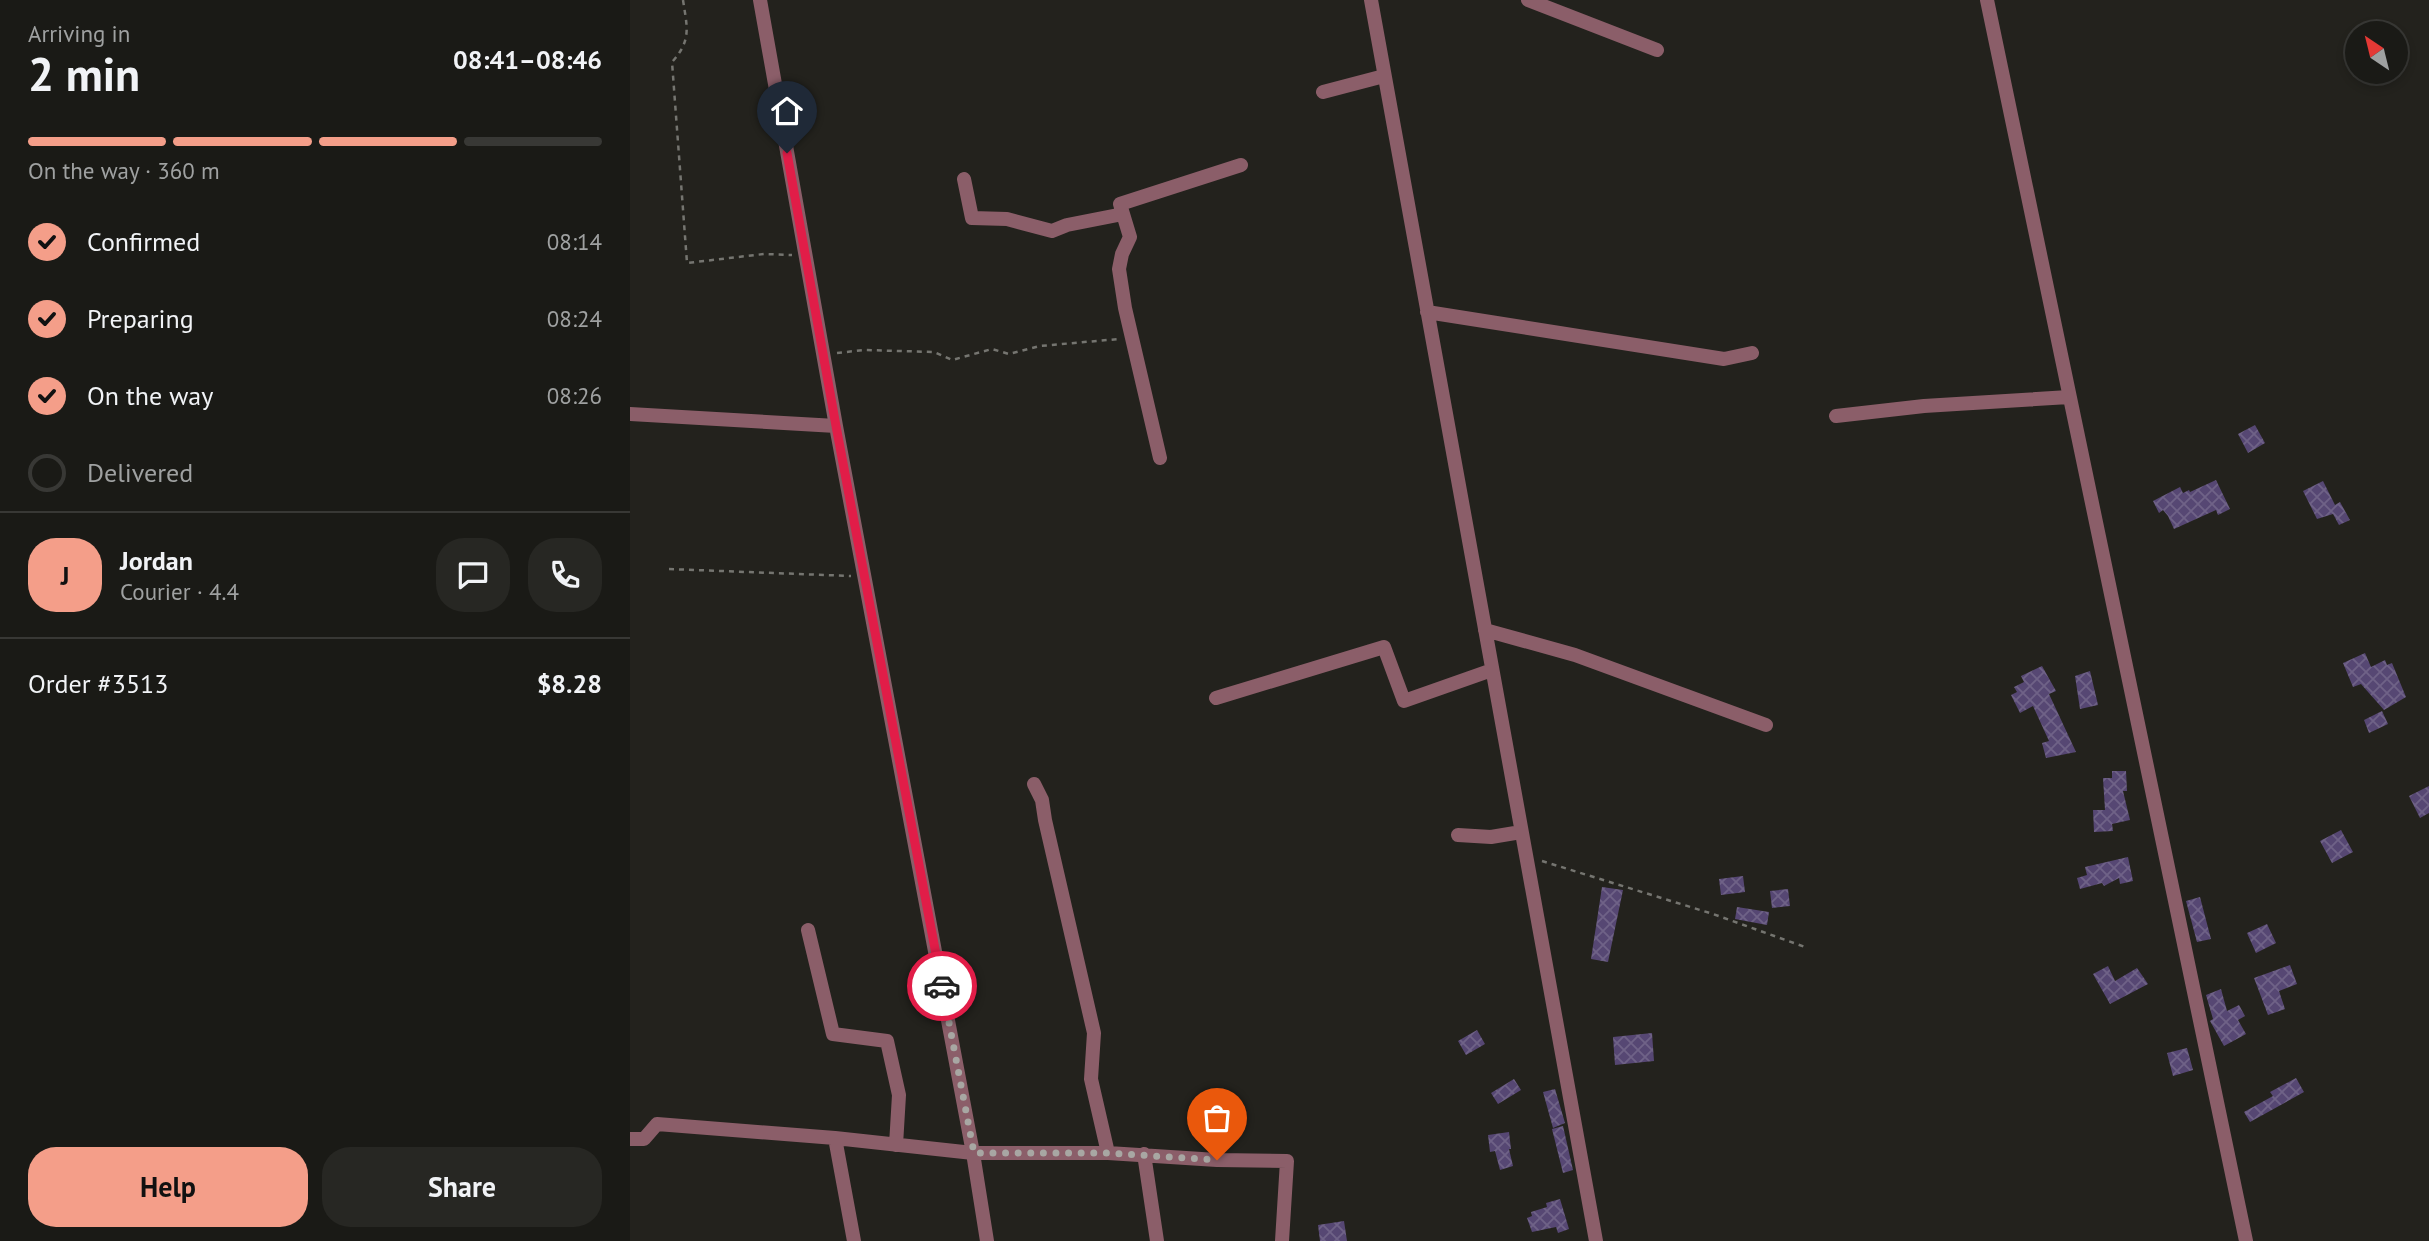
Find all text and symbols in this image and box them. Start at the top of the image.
text: Arriving in [28,19,130,48]
north arrow [2345,21,2408,84]
map controls [2345,21,2408,84]
text: 08:41–08:46 [453,43,602,76]
text: 2 min [28,44,140,104]
pin [757,81,817,153]
icon: home [768,92,806,130]
text: On the way · 360 m [28,156,220,185]
icon: check [28,223,66,261]
text: Confirmed [87,225,200,258]
text: 08:14 [547,227,602,256]
icon: check [28,300,66,338]
text: Preparing [87,302,194,335]
text: 08:24 [547,304,602,333]
icon: check [28,377,66,415]
text: On the way [87,379,213,412]
text: 08:26 [547,381,602,410]
text: Delivered [87,456,193,489]
button: chat [436,538,510,612]
button: phone [528,538,602,612]
text: Jordan [120,544,193,577]
text: J [61,559,69,592]
text: Courier · 4.4 [120,577,239,606]
text: Order #3513 [28,667,168,700]
text: $8.28 [537,667,602,700]
courier [907,951,977,1021]
icon: car [923,967,961,1005]
pin [1187,1088,1247,1160]
icon: bag [1198,1099,1236,1137]
button: Help [28,1147,308,1227]
button: Share [322,1147,602,1227]

